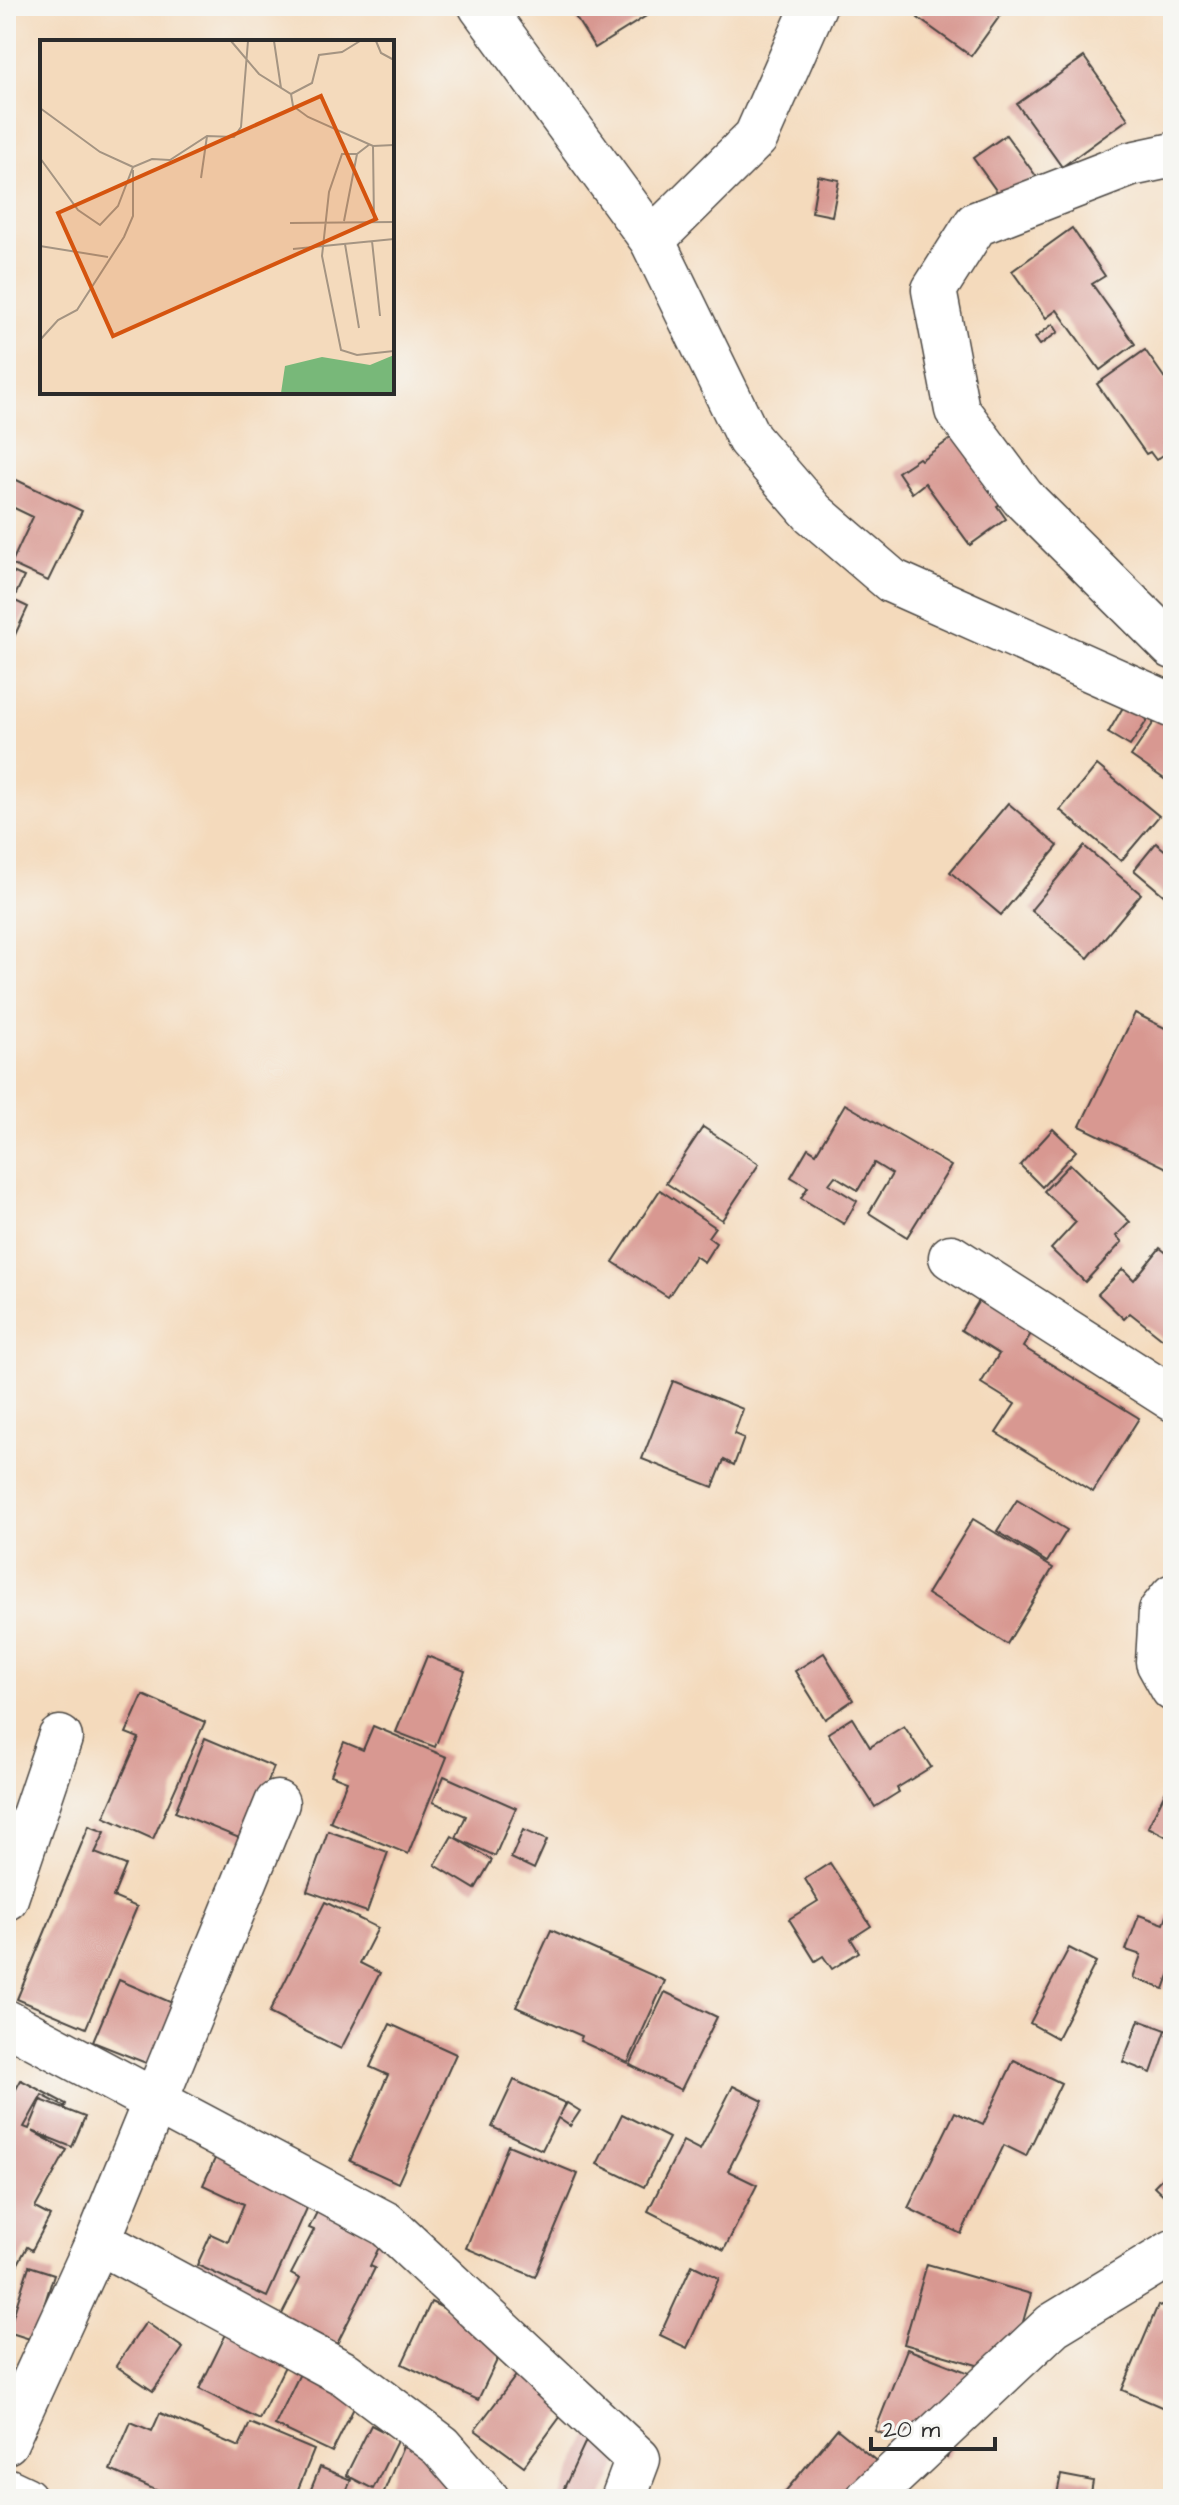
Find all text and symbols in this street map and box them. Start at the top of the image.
inset map [40,40,394,394]
scale bar [871,2401,995,2451]
text: 20 m [883,2413,940,2447]

